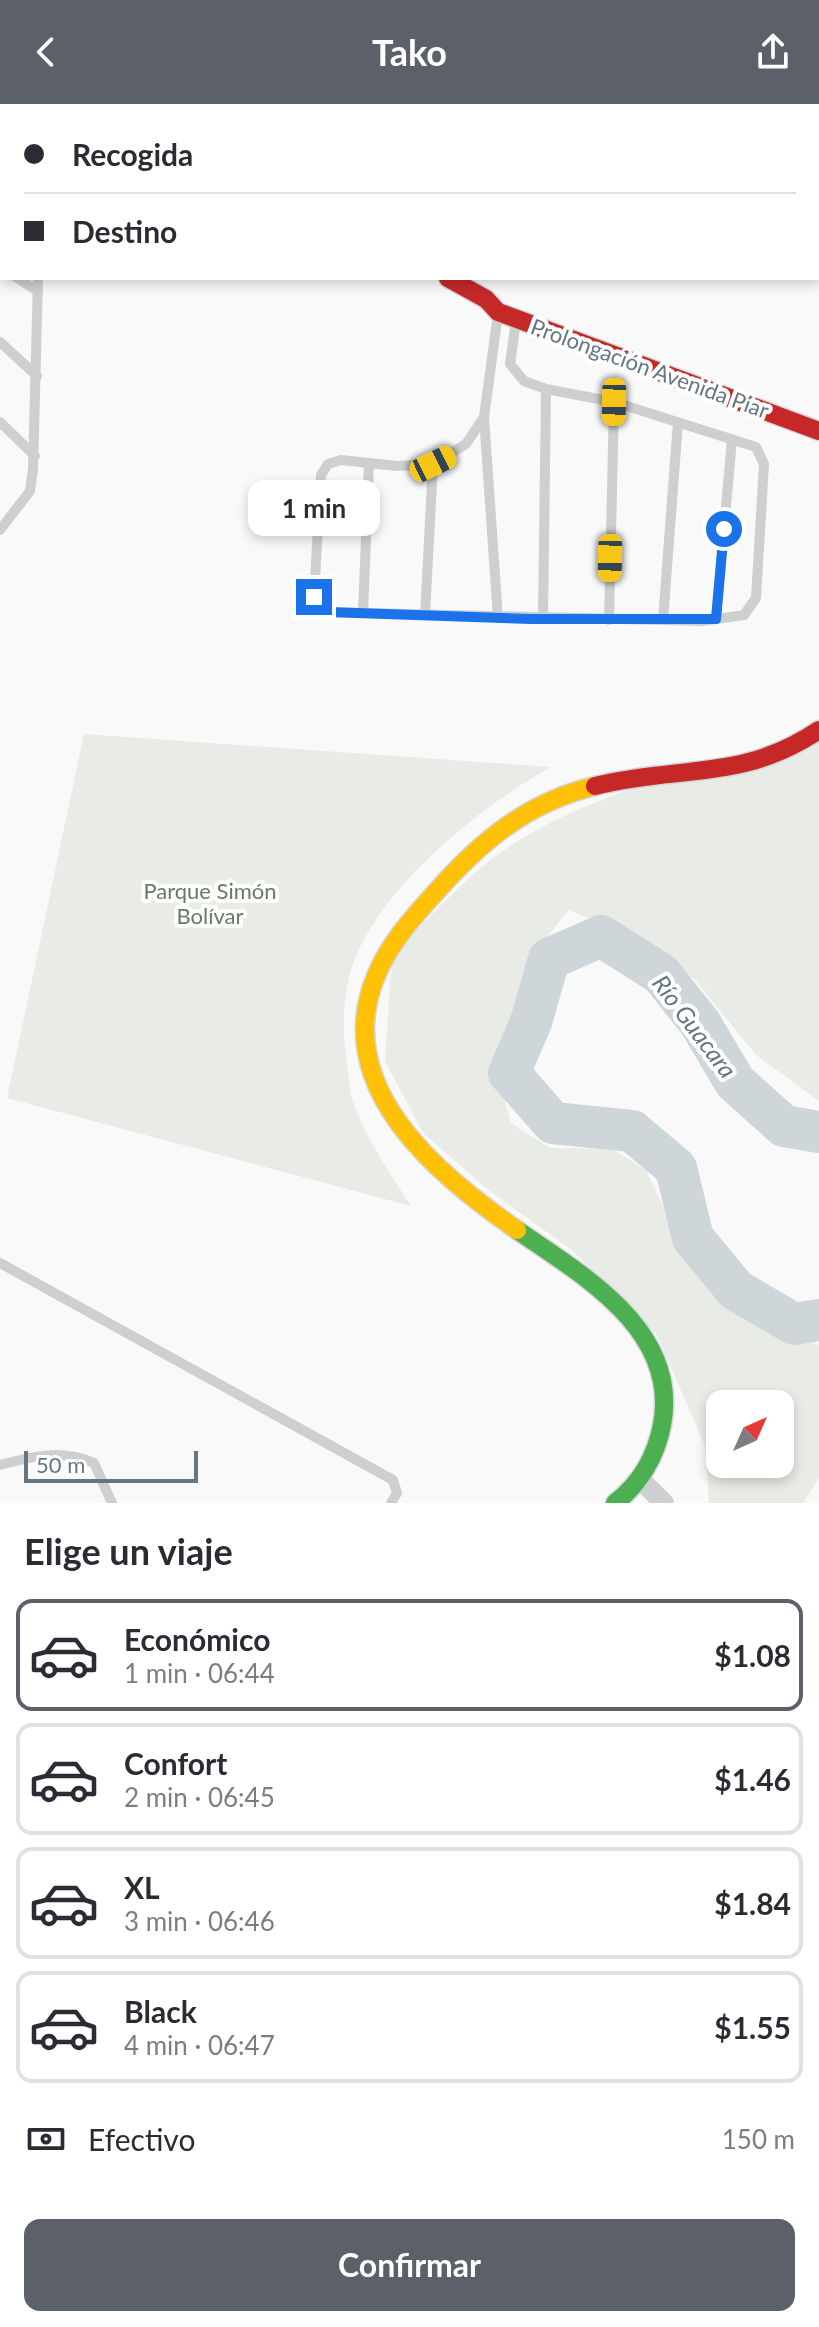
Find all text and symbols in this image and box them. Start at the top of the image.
icon: back [24,30,68,74]
text: Tako [372,30,447,74]
icon: share [751,30,795,74]
text: Recogida [72,136,193,172]
text: Destino [72,213,177,249]
street label: Prolongación Avenida Piar [527,312,773,424]
car [602,378,626,426]
car [406,443,460,485]
callout: 1 min [248,481,380,537]
text: 1 min [282,492,346,524]
route start [706,511,742,547]
car [598,534,622,582]
route end [296,579,332,615]
park label: Parque Simón Bolívar [143,877,277,929]
water label: Río Guacara [647,969,743,1083]
north arrow [706,1390,794,1478]
map controls [706,1390,794,1478]
scale bar [24,1447,198,1483]
text: 50 m [36,1451,85,1478]
text: Elige un viaje [24,1529,233,1573]
icon: car [28,1619,100,1691]
text: Económico [124,1621,270,1657]
text: $1.08 [714,1637,791,1673]
text: 1 min · 06:44 [124,1657,275,1689]
icon: car [28,1743,100,1815]
text: Confort [124,1745,227,1781]
text: $1.46 [714,1761,791,1797]
text: 2 min · 06:45 [124,1781,275,1813]
icon: car [28,1867,100,1939]
text: XL [124,1869,160,1905]
text: $1.84 [714,1885,791,1921]
text: 3 min · 06:46 [124,1905,275,1937]
icon: car [28,1991,100,2063]
text: Black [124,1993,197,2029]
text: $1.55 [714,2009,791,2045]
text: 4 min · 06:47 [124,2029,275,2061]
icon: cash [24,2117,68,2161]
text: Efectivo [88,2121,195,2157]
text: 150 m [722,2123,795,2155]
button: Confirmar [24,2219,795,2311]

